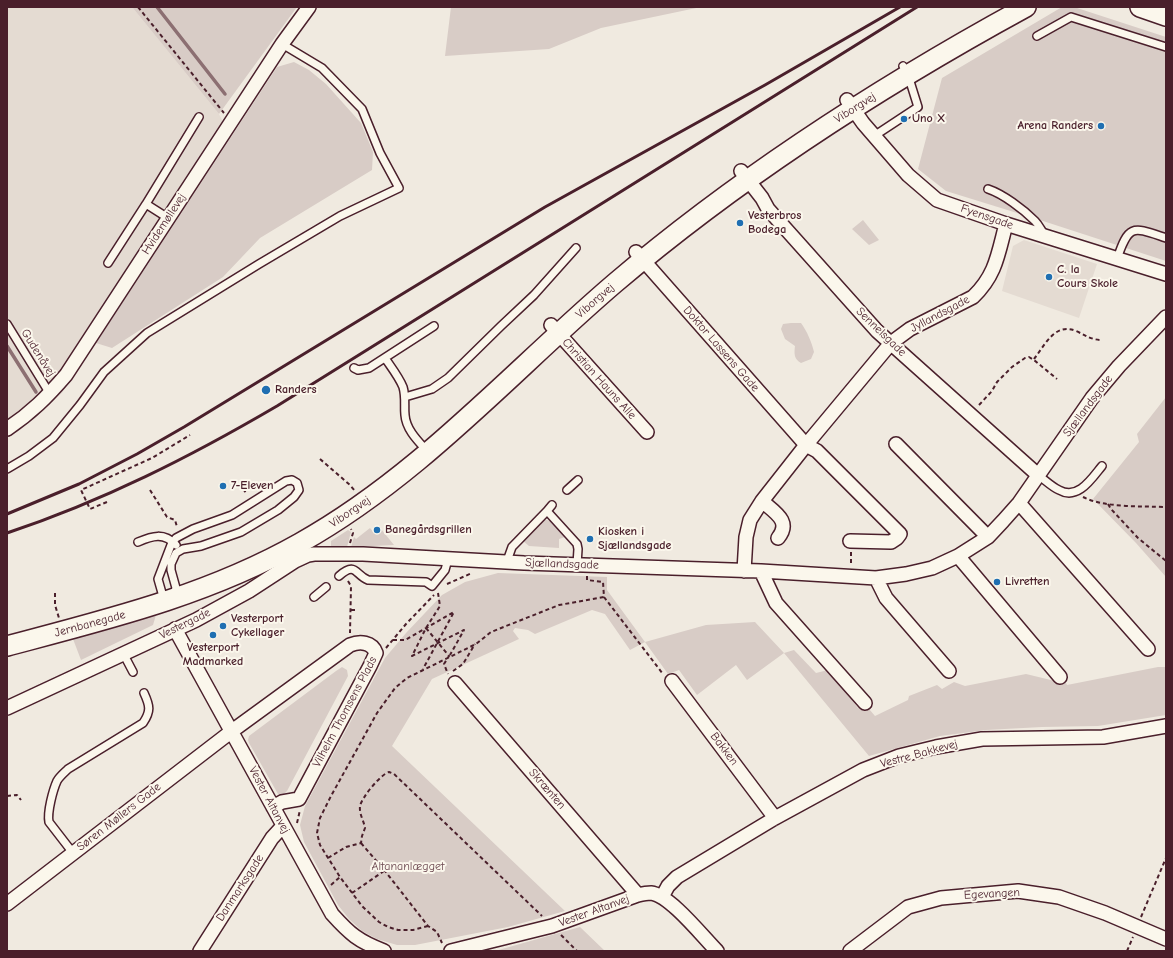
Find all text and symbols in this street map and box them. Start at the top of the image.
street label: Viborgvej [832,90,878,126]
place label: Uno X [912,112,946,126]
marker: Uno X [899,114,909,124]
place label: Arena Randers [1017,119,1093,133]
marker: Arena Randers [1096,121,1106,131]
street label: Hvidemøllevej [139,191,189,257]
street label: Fyensgade [959,201,1015,233]
place label: Vesterbros Bodega [748,209,801,237]
marker: Vesterbros Bodega [735,218,745,228]
place label: C. la Cours Skole [1057,263,1118,291]
marker: C. la Cours Skole [1044,272,1054,282]
street label: Viborgvej [573,280,617,322]
street label: Jyllandsgade [908,292,972,336]
street label: Doktor Lassens Gade [680,303,762,395]
street label: Sennelsgade [853,304,909,360]
street label: Gudenåvej [18,326,58,380]
street label: Christian Hauns Alle [559,335,639,423]
street label: Sjællandsgade [1060,372,1116,440]
place label: Randers [275,383,317,397]
marker: Randers [260,384,272,396]
place label: 7-Eleven [231,479,273,493]
marker: 7-Eleven [218,481,228,491]
street label: Viborgvej [327,493,373,531]
place label: Banegårdsgrillen [385,523,472,537]
marker: Banegårdsgrillen [372,525,382,535]
place label: Kiosken i Sjællandsgade [598,525,671,553]
marker: Kiosken i Sjællandsgade [585,534,595,544]
street label: Sjællandsgade [525,556,599,572]
place label: Livretten [1005,575,1050,589]
marker: Livretten [992,577,1002,587]
street label: Vestergade [157,605,213,643]
street label: Jernbanegade [53,608,127,640]
place label: Vesterport Cykellager [231,612,284,640]
marker: Vesterport Cykellager [218,621,228,631]
marker: Vesterport Madmarked [208,630,218,640]
place label: Vesterport Madmarked [183,641,243,669]
street label: Vilhelm Thomsens Plads [310,654,380,770]
street label: Bakken [707,730,741,768]
street label: Vestre Bakkevej [879,737,959,771]
street label: Vester Altanvej [245,764,293,836]
street label: Skrænten [525,766,569,812]
street label: Søren Møllers Gade [74,780,164,854]
street label: Danmarksgade [213,852,267,924]
park label: Altananlægget [372,860,444,874]
street label: Egevangen [964,885,1020,903]
street label: Vester Altanvej [557,892,631,930]

